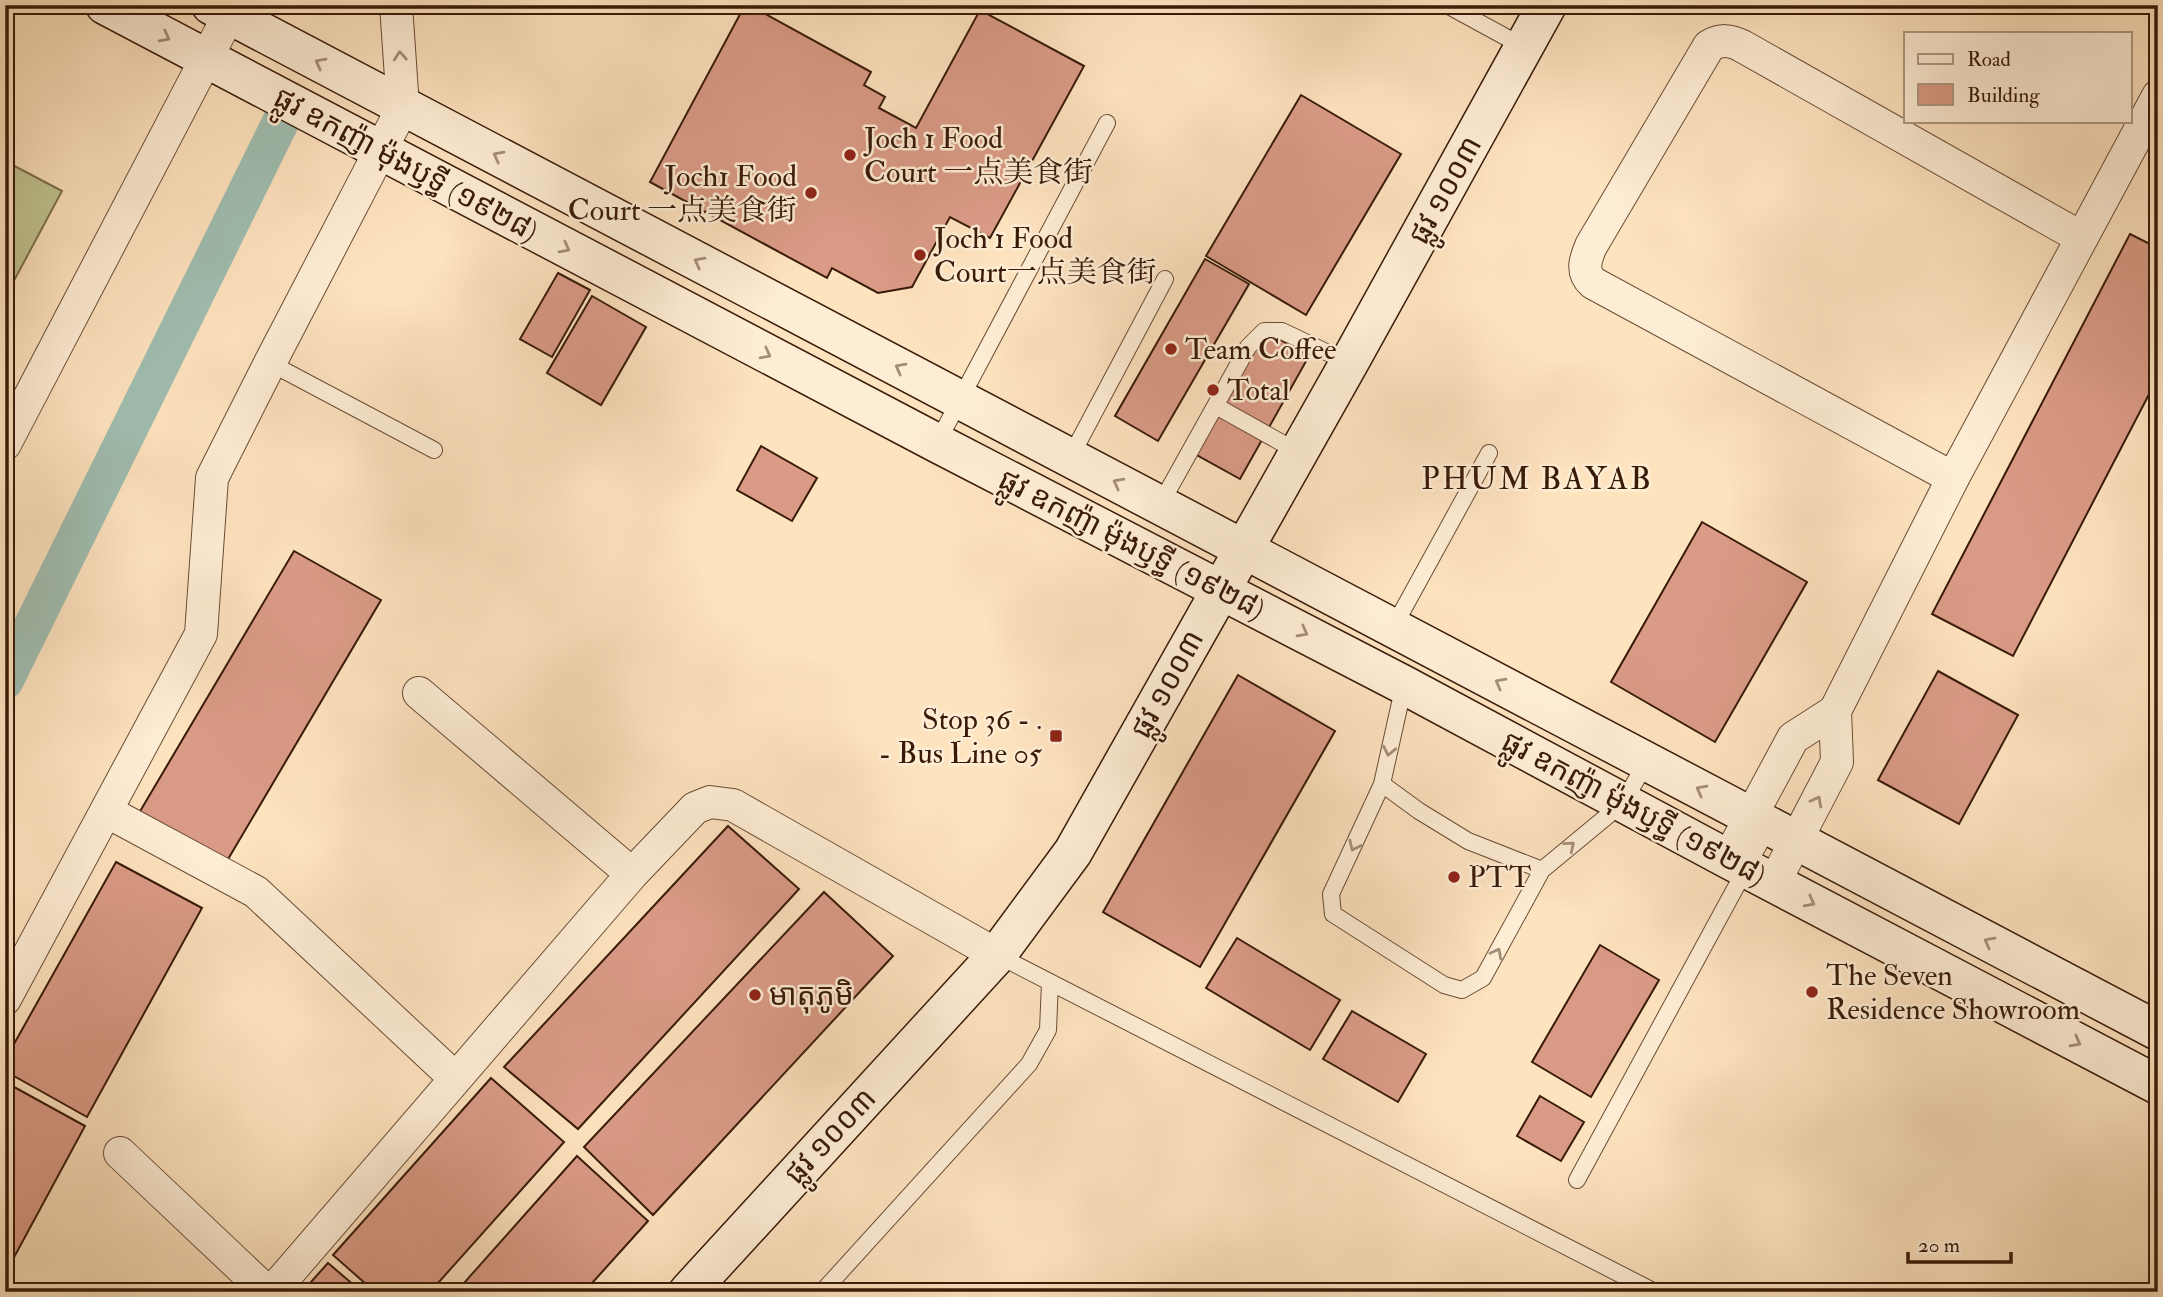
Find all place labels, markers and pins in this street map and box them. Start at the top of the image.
place label: Joch 1 Food Court 一点美食街 [863,120,1093,191]
marker: Joch 1 Food Court 一点美食街 [842,147,858,163]
place label: Joch1 Food Court 一点美食街 [568,158,797,229]
marker: Joch1 Food Court 一点美食街 [803,185,819,201]
place label: Joch 1 Food Court一点美食街 [933,220,1157,291]
marker: Joch 1 Food Court一点美食街 [912,247,928,263]
place label: Team Coffee [1185,331,1337,368]
marker: Team Coffee [1163,341,1179,357]
place label: Total [1227,372,1290,409]
marker: Total [1205,382,1221,398]
place label: Stop 36 - . - Bus Line 05 [879,701,1043,772]
marker: Stop 36 - . - Bus Line 05 [1048,728,1064,744]
place label: PTT [1468,859,1531,896]
marker: PTT [1446,869,1462,885]
place label: The Seven Residence Showroom [1826,957,2080,1028]
place label: មាតុភូមិ [769,977,854,1014]
marker: The Seven Residence Showroom [1804,984,1820,1000]
marker: មាតុភូមិ [747,987,763,1003]

